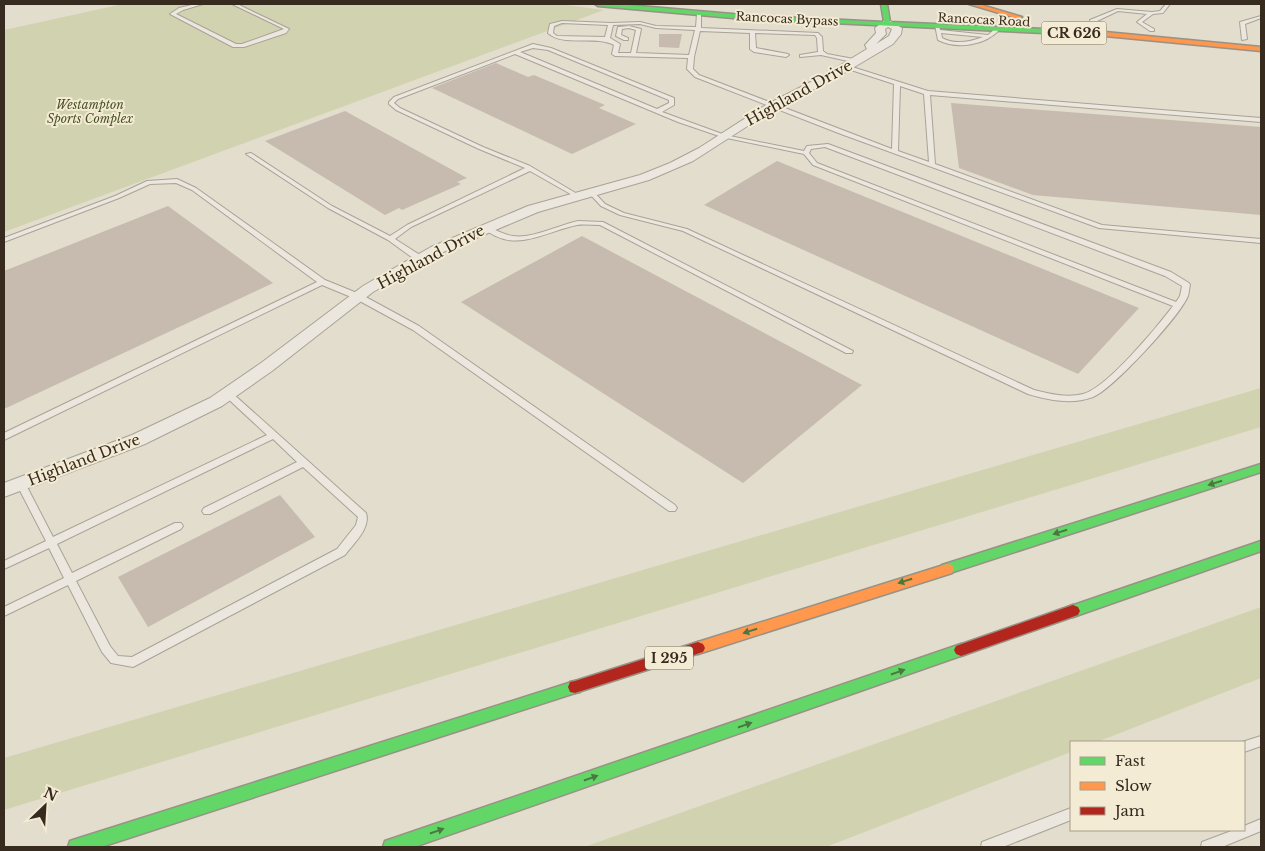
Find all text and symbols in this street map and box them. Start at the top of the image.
street label: Rancocas Bypass [735,8,839,29]
street label: Rancocas Road [937,10,1031,29]
road number: CR 626 [1042,22,1106,44]
street label: Highland Drive [742,55,855,130]
park label: Westampton Sports Complex [47,97,133,126]
street label: Highland Drive [374,220,488,293]
street label: Highland Drive [25,429,143,490]
one-way arrow [1207,479,1222,487]
one-way arrow [1052,528,1067,536]
one-way arrow [897,578,912,586]
one-way arrow [743,628,758,635]
road number: I 295 [645,646,693,670]
one-way arrow [891,668,906,676]
one-way arrow [737,721,752,728]
legend [1070,741,1245,831]
text: Fast [1115,751,1146,770]
one-way arrow [584,774,599,782]
text: Slow [1115,776,1152,795]
north arrow [20,781,70,831]
text: N [41,783,60,805]
text: Jam [1113,801,1145,820]
one-way arrow [430,827,445,834]

